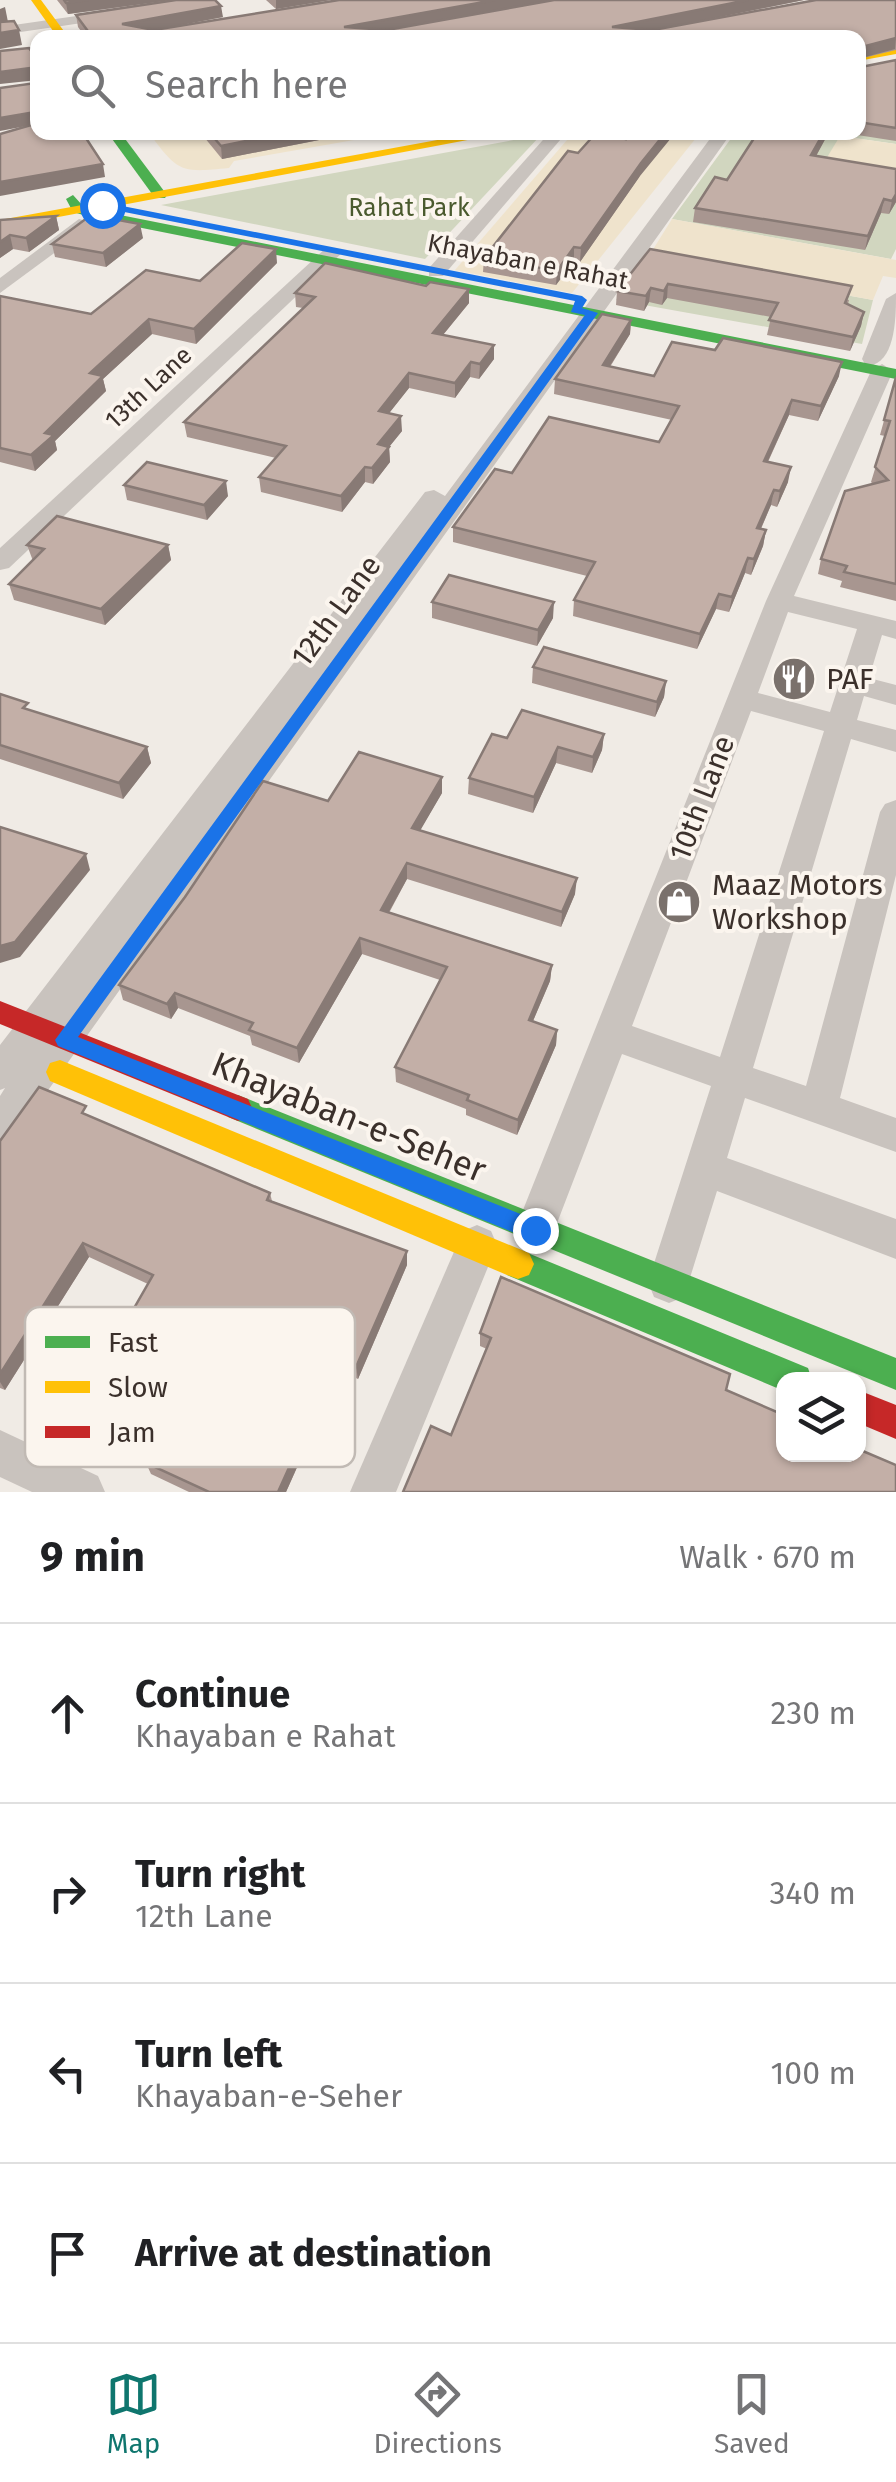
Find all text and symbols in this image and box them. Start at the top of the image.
search box [30,30,866,140]
icon: search [65,58,120,113]
text: Search here [145,62,348,108]
route start [80,183,126,229]
park label: Rahat Park [348,193,470,223]
street label: Khayaban e Rahat [425,228,632,296]
street label: 13th Lane [99,340,198,435]
street label: 12th Lane [283,548,389,674]
restaurant icon: PAF [771,656,817,702]
place label: PAF [826,661,874,697]
street label: 10th Lane [662,730,742,866]
place label: Maaz Motors Workshop [712,867,883,937]
shop icon: Maaz Motors Workshop [656,879,702,925]
street label: Khayaban-e-Seher [206,1043,493,1191]
route end [513,1208,559,1254]
legend [25,1307,355,1467]
text: Fast [108,1326,159,1359]
text: Slow [108,1371,168,1404]
map controls [776,1372,866,1462]
button: layers [776,1372,866,1462]
text: Jam [108,1416,156,1449]
text: 9 min [40,1532,145,1582]
text: Walk · 670 m [679,1538,856,1576]
text: Continue [135,1671,290,1717]
icon: ahead [40,1686,95,1741]
text: 230 m [771,1694,856,1732]
text: Khayaban e Rahat [135,1717,396,1755]
text: Turn right [135,1851,305,1897]
icon: right [40,1866,95,1921]
text: 340 m [769,1874,856,1912]
text: 12th Lane [135,1897,273,1935]
text: Turn left [135,2031,282,2077]
icon: left [40,2046,95,2101]
text: 100 m [771,2054,856,2092]
text: Khayaban-e-Seher [135,2077,402,2115]
icon: arrive [40,2226,95,2281]
text: Arrive at destination [135,2230,492,2276]
tab: Map [106,2367,161,2460]
tab: Directions [373,2367,502,2460]
tab: Saved [714,2367,790,2460]

